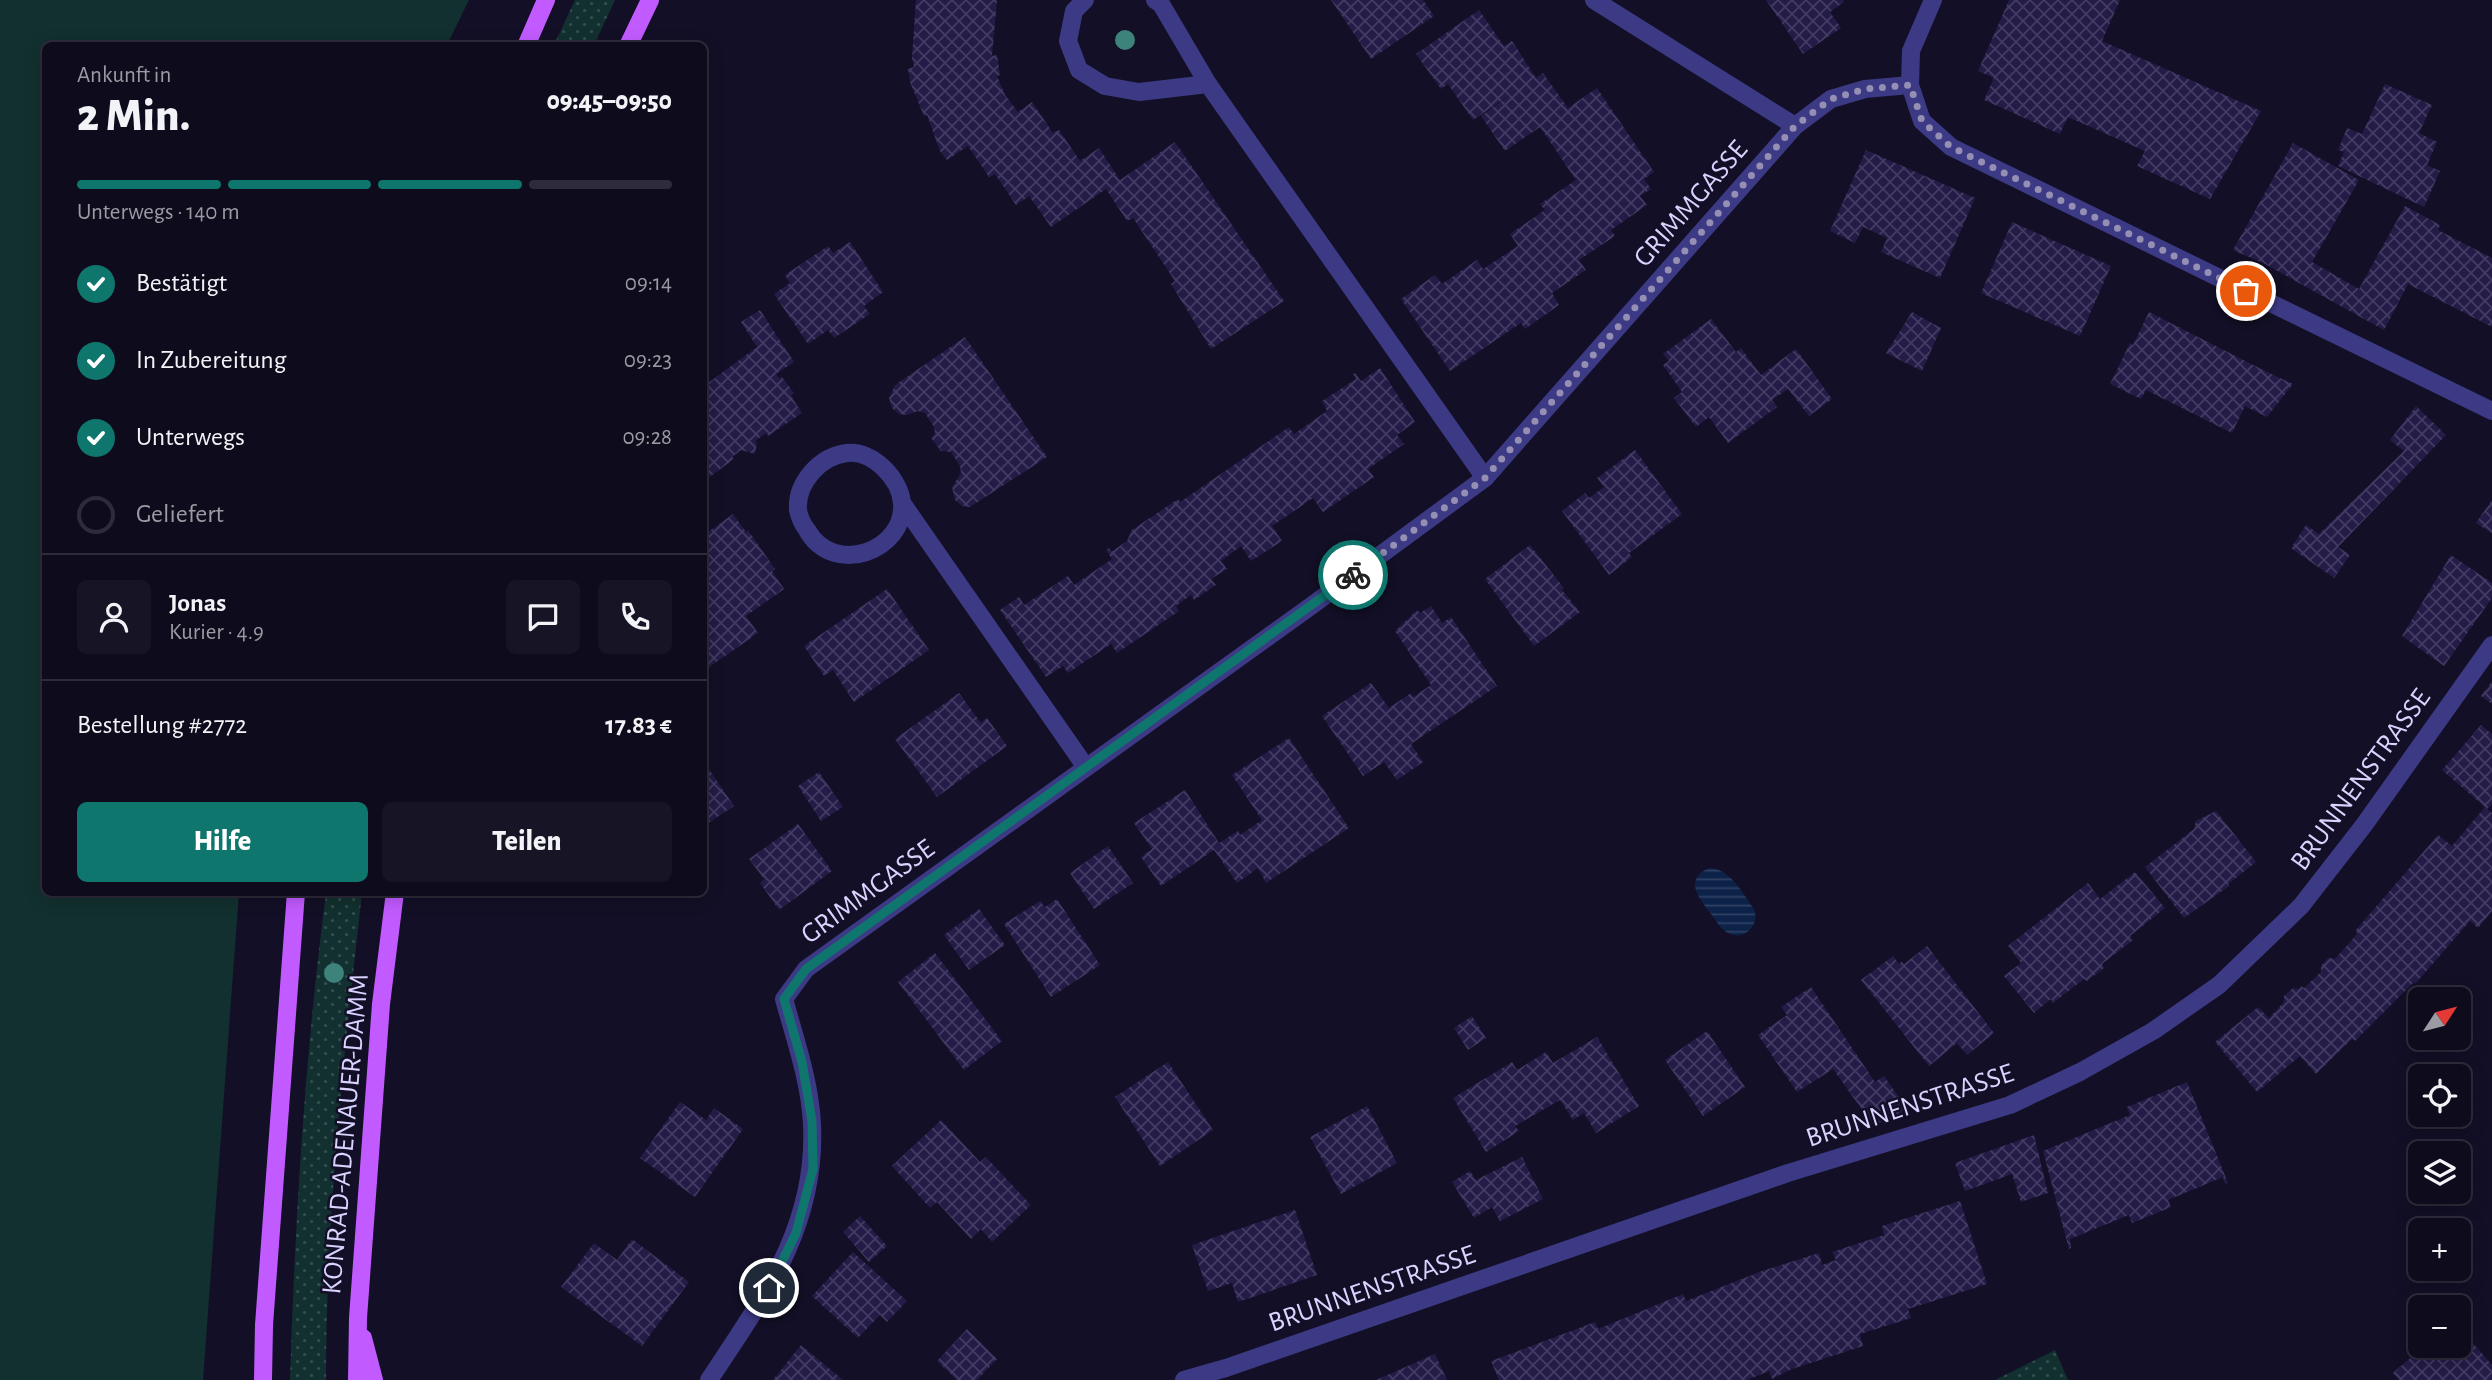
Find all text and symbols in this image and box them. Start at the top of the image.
text: Ankunft in [77,64,171,87]
text: 09:45–09:50 [546,88,672,114]
text: 2 Min. [77,93,190,139]
street label: GRIMMGASSE [1629,136,1753,272]
text: Unterwegs · 140 m [77,201,240,224]
pin [2216,261,2276,321]
icon: check [77,265,115,303]
text: Bestätigt [136,270,227,296]
text: 09:14 [625,272,672,295]
icon: bag [2227,272,2265,310]
icon: check [77,342,115,380]
text: In Zubereitung [136,347,286,373]
text: 09:23 [624,349,672,372]
icon: check [77,419,115,457]
text: Unterwegs [136,424,245,450]
text: 09:28 [622,426,672,449]
text: Geliefert [136,501,224,527]
courier [1318,540,1388,610]
icon: bike [1334,556,1372,594]
button: person [77,580,151,654]
button: chat [506,580,580,654]
button: phone [598,580,672,654]
text: Jonas [169,590,226,616]
text: Kurier · 4.9 [169,621,264,644]
street label: BRUNNENSTRASSE [2286,684,2436,876]
text: Bestellung #2772 [77,712,247,738]
text: 17.83 € [605,712,672,738]
button: Hilfe [77,802,368,882]
button: Teilen [382,802,672,882]
street label: GRIMMGASSE [796,835,940,949]
street label: KONRAD-ADENAUER-DAMM [318,973,374,1295]
north arrow [2408,987,2471,1050]
map controls [2408,987,2471,1358]
street label: BRUNNENSTRASSE [1803,1059,2017,1153]
button: locate [2408,1064,2471,1127]
button: layers [2408,1141,2471,1204]
button: + [2408,1218,2471,1281]
street label: BRUNNENSTRASSE [1265,1241,1479,1337]
pin [739,1258,799,1318]
icon: home [750,1269,788,1307]
button: − [2408,1295,2471,1358]

